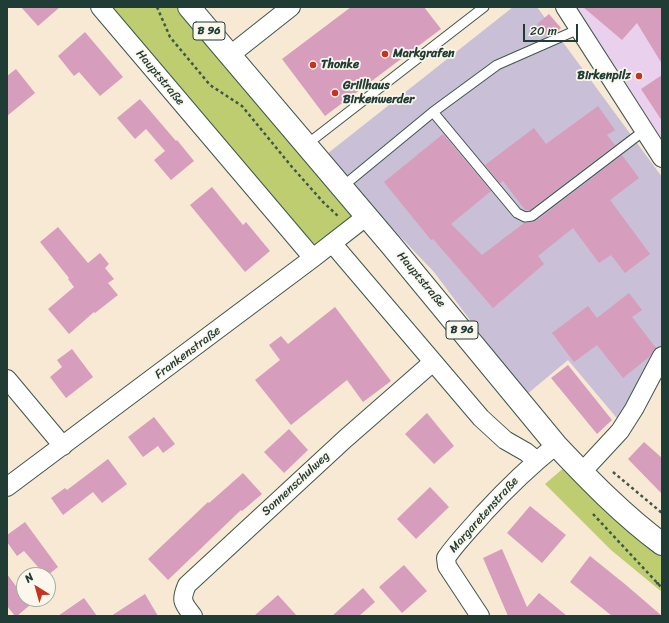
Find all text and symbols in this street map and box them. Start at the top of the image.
scale bar [525,16,580,42]
text: 20 m [530,20,557,42]
road number: B 96 [193,22,225,40]
street label: Hauptstraße [133,47,187,109]
place label: Markgrafen [393,47,455,61]
marker: Markgrafen [380,49,390,59]
place label: Thonke [321,58,359,72]
marker: Thonke [308,60,318,70]
place label: Birkenpilz [577,69,631,83]
marker: Birkenpilz [634,71,644,81]
place label: Grillhaus Birkenwerder [343,79,414,107]
marker: Grillhaus Birkenwerder [330,88,340,98]
street label: Hauptstraße [394,249,448,311]
road number: B 96 [446,321,478,339]
street label: Frankenstraße [152,324,224,382]
street label: Sonnenschulweg [259,449,333,519]
street label: Margaretenstraße [446,474,522,556]
north arrow [16,567,56,607]
text: N [20,568,38,588]

